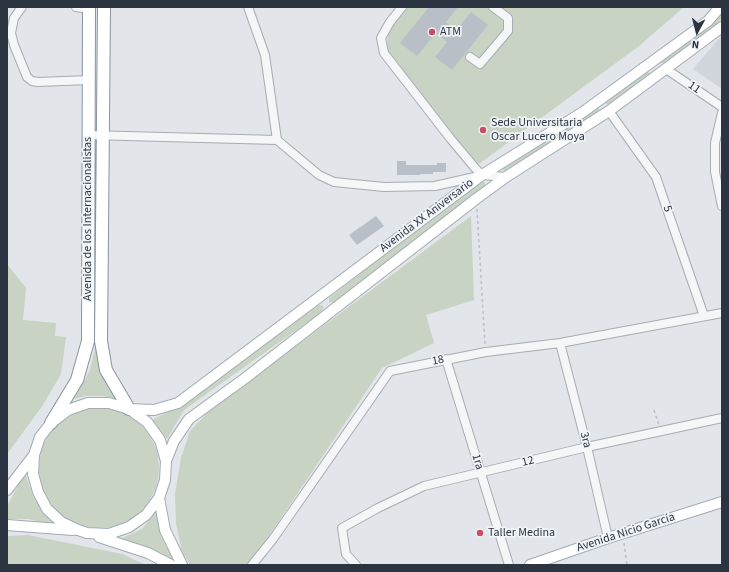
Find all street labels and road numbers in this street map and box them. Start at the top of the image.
street label: 11 [685,79,703,97]
street label: Avenida de los Internacionalistas [81,137,95,301]
street label: Avenida XX Aniversario [377,176,477,256]
street label: 5 [659,204,675,214]
street label: 18 [431,353,445,369]
street label: 3ra [576,431,594,449]
street label: 1ra [468,452,486,472]
street label: 12 [520,454,536,470]
street label: Avenida Nicio García [575,510,677,556]

